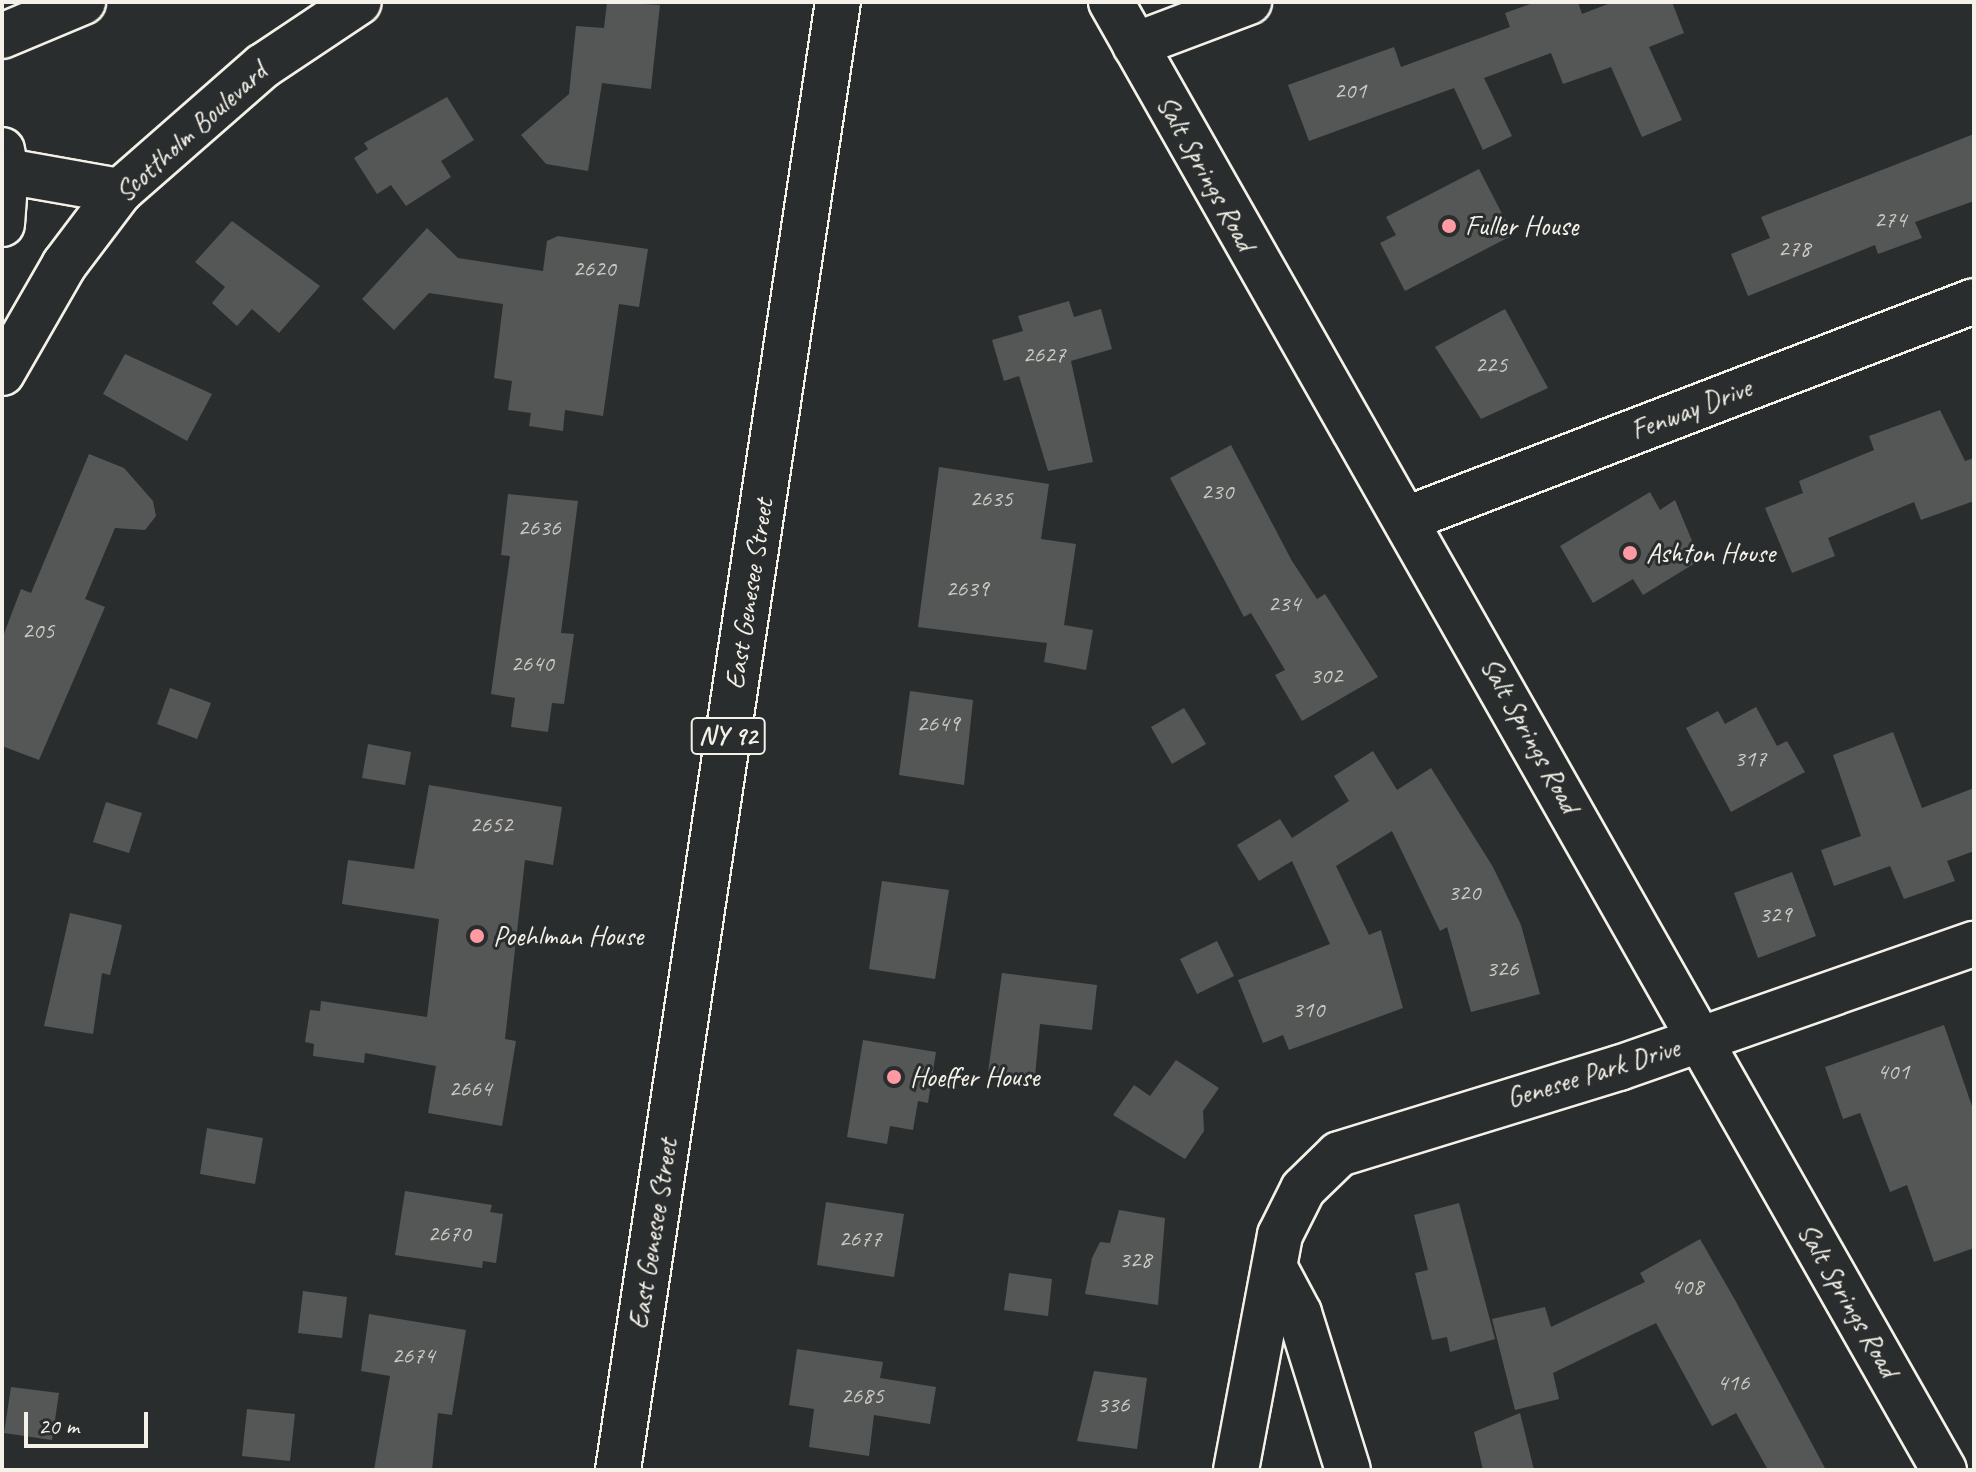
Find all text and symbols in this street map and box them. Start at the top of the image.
street label: Scottholm Boulevard [108,55,274,209]
house number: 201 [1334,77,1366,105]
street label: Salt Springs Road [1150,90,1262,256]
house number: 274 [1874,206,1906,234]
place label: Fuller House [1465,209,1578,243]
marker: Fuller House [1440,217,1458,235]
house number: 278 [1778,235,1810,263]
house number: 2620 [572,255,616,283]
house number: 2627 [1022,341,1066,369]
house number: 225 [1475,351,1507,379]
street label: Fenway Drive [1626,371,1756,447]
house number: 230 [1201,478,1233,506]
house number: 2635 [969,485,1013,513]
street label: East Genesee Street [717,496,781,692]
house number: 2636 [517,514,561,542]
place label: Ashton House [1646,536,1775,570]
marker: Ashton House [1621,544,1639,562]
house number: 2639 [945,575,989,603]
house number: 234 [1268,590,1300,618]
house number: 205 [22,617,54,645]
house number: 2640 [510,650,554,678]
street label: Salt Springs Road [1474,652,1586,818]
house number: 302 [1310,662,1342,690]
house number: 2649 [916,710,960,738]
road number: NY 92 [690,714,766,758]
house number: 317 [1734,745,1766,773]
house number: 2652 [469,811,513,839]
house number: 320 [1448,879,1480,907]
house number: 329 [1759,901,1791,929]
place label: Poehlman House [493,919,643,953]
marker: Poehlman House [468,927,486,945]
house number: 326 [1486,955,1518,983]
house number: 310 [1292,996,1324,1024]
street label: Genesee Park Drive [1502,1031,1684,1115]
house number: 401 [1877,1058,1909,1086]
place label: Hoeffer House [910,1060,1039,1094]
marker: Hoeffer House [885,1068,903,1086]
house number: 2664 [448,1075,492,1103]
street label: East Genesee Street [621,1136,685,1332]
street label: Salt Springs Road [1791,1217,1905,1383]
house number: 2670 [427,1220,471,1248]
house number: 2677 [838,1225,882,1253]
house number: 328 [1119,1246,1151,1274]
house number: 408 [1671,1273,1703,1301]
house number: 2674 [391,1342,435,1370]
house number: 416 [1717,1369,1749,1397]
house number: 2685 [840,1382,884,1410]
house number: 336 [1097,1391,1129,1419]
scale bar [28,1396,152,1446]
text: 20 m [38,1411,79,1441]

